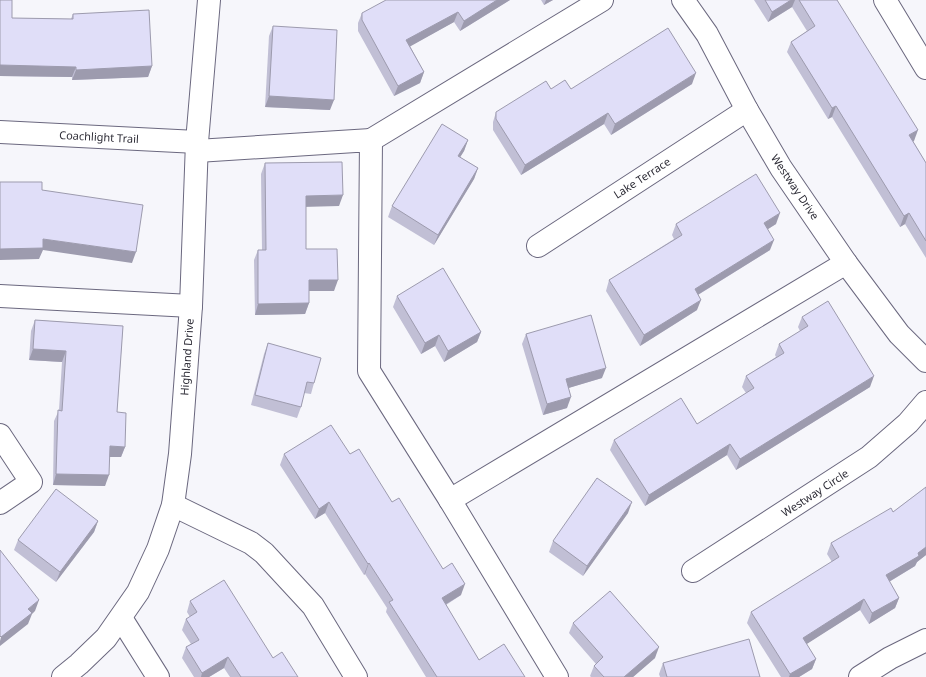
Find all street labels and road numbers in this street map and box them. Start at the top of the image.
street label: Coachlight Trail [59,127,139,146]
street label: Westway Drive [768,151,823,222]
street label: Lake Terrace [610,154,673,202]
street label: Highland Drive [176,318,197,396]
street label: Westway Circle [778,465,851,520]

